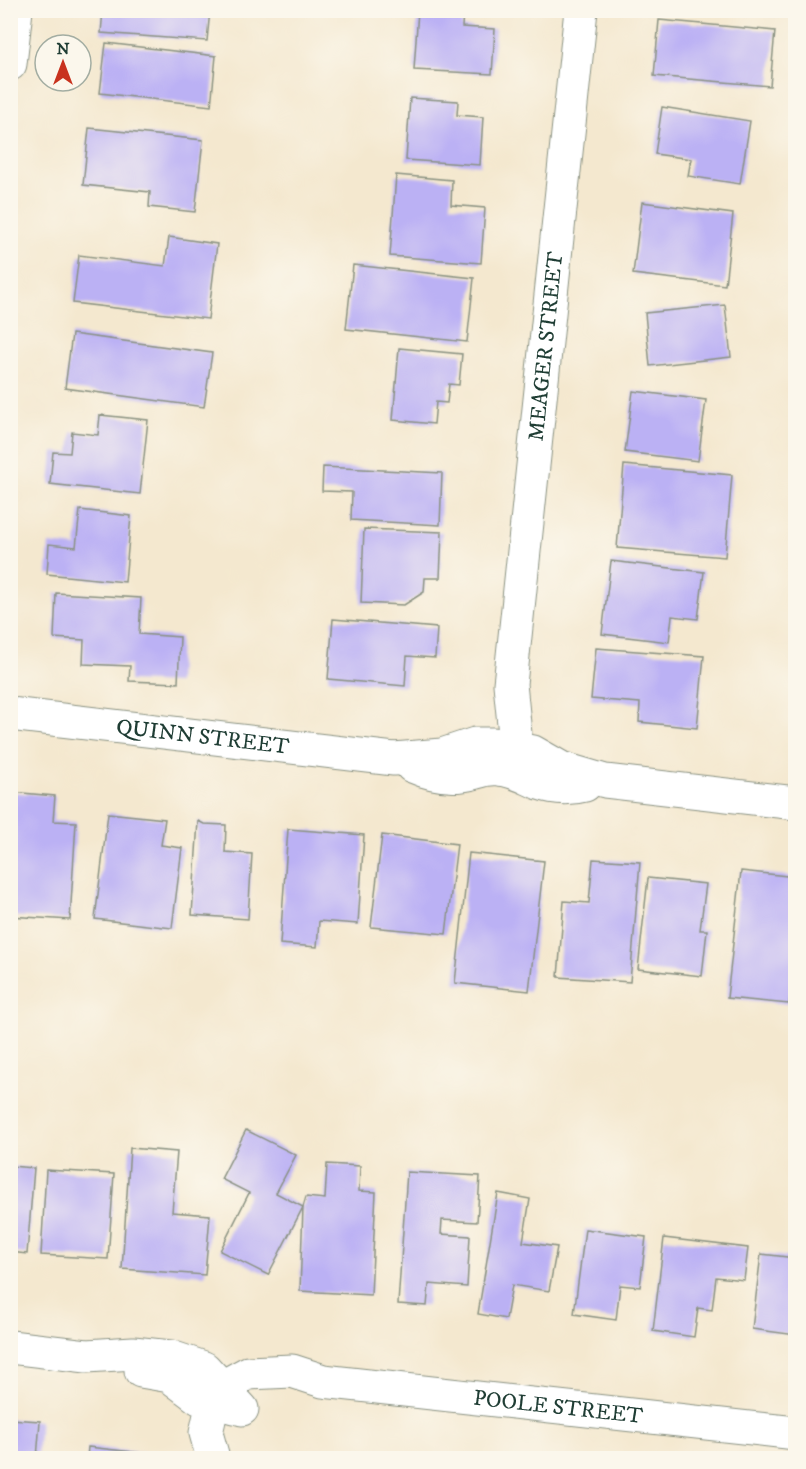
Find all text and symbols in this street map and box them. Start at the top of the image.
north arrow [33,33,93,93]
text: N [56,39,70,59]
street label: MEAGER STREET [522,250,569,442]
street label: QUINN STREET [115,713,291,760]
street label: POOLE STREET [472,1384,645,1430]

